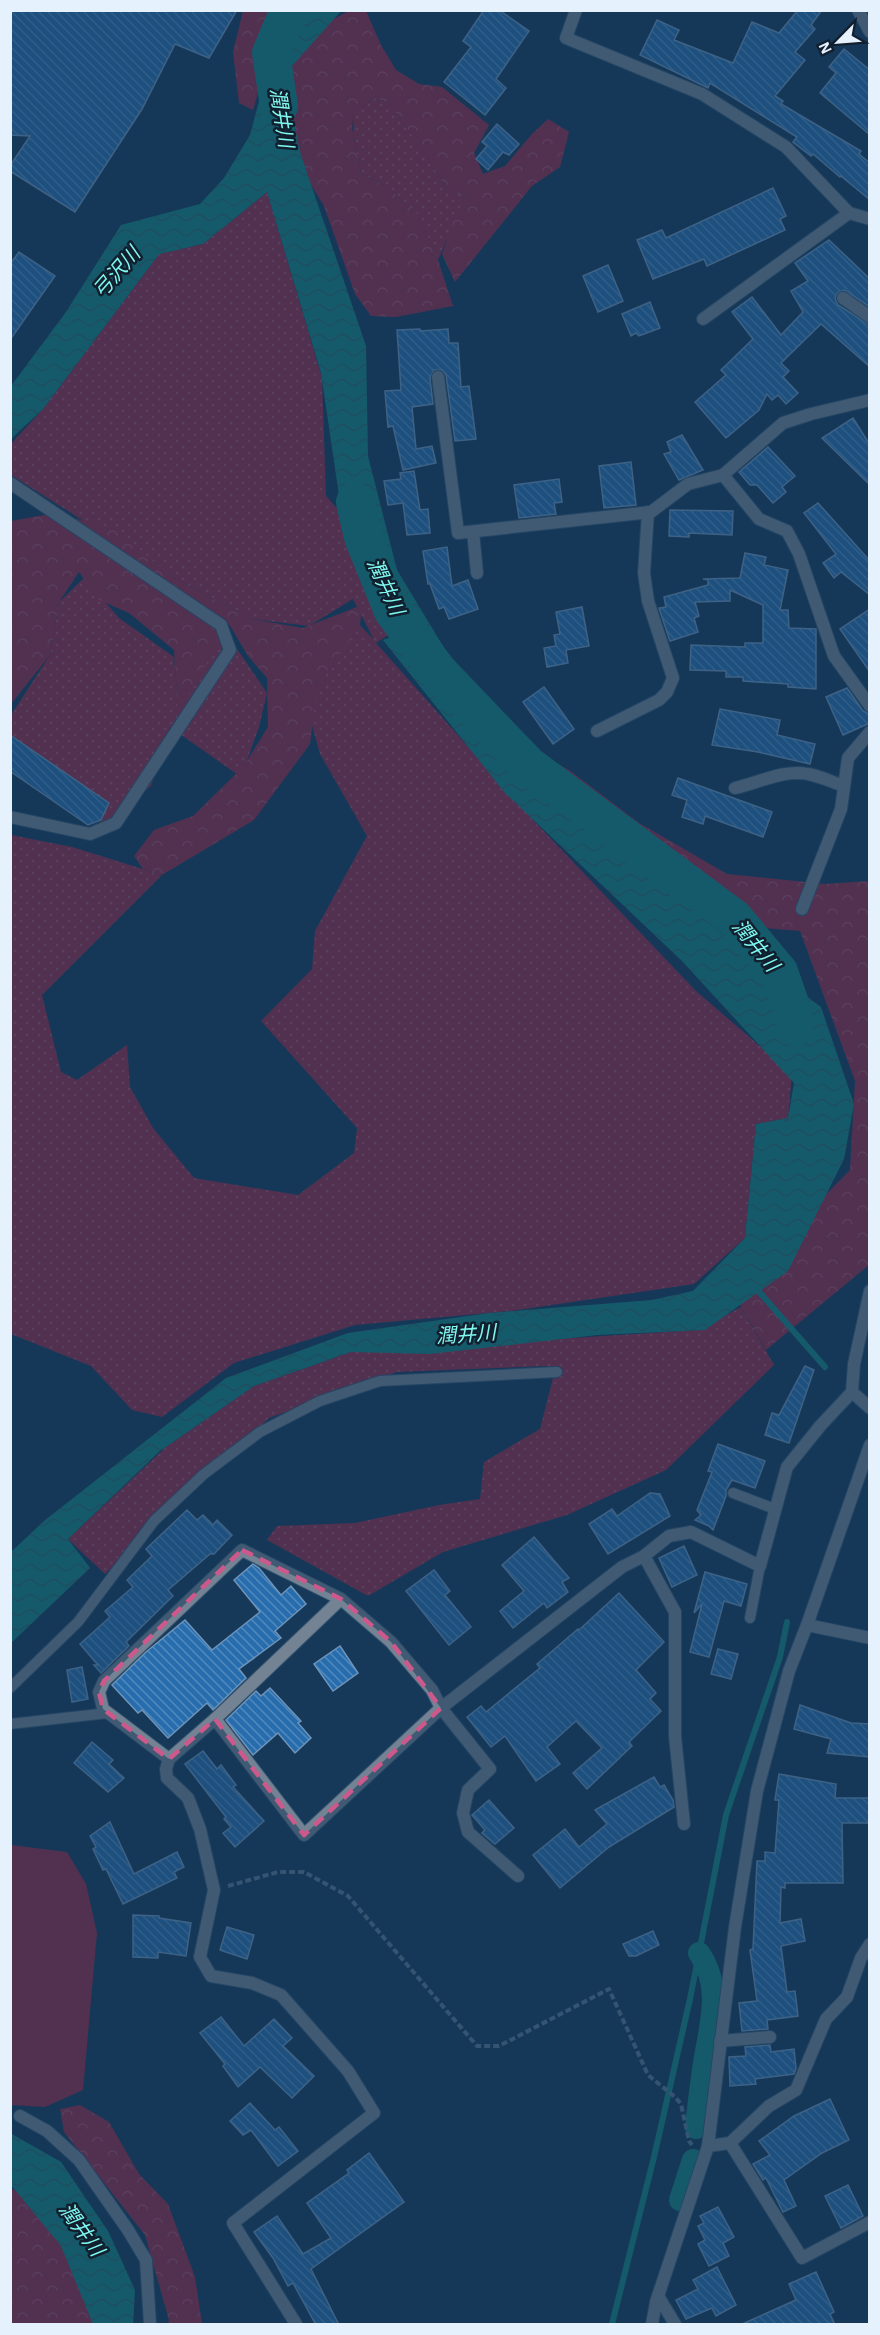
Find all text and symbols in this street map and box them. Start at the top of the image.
north arrow [808,12,868,72]
text: N [816,39,835,56]
water label: 潤井川 [266,87,297,151]
water label: 弓沢川 [89,242,146,302]
water label: 潤井川 [363,555,408,620]
water label: 潤井川 [728,916,784,977]
water label: 潤井川 [435,1322,499,1347]
water label: 潤井川 [55,2199,109,2262]

